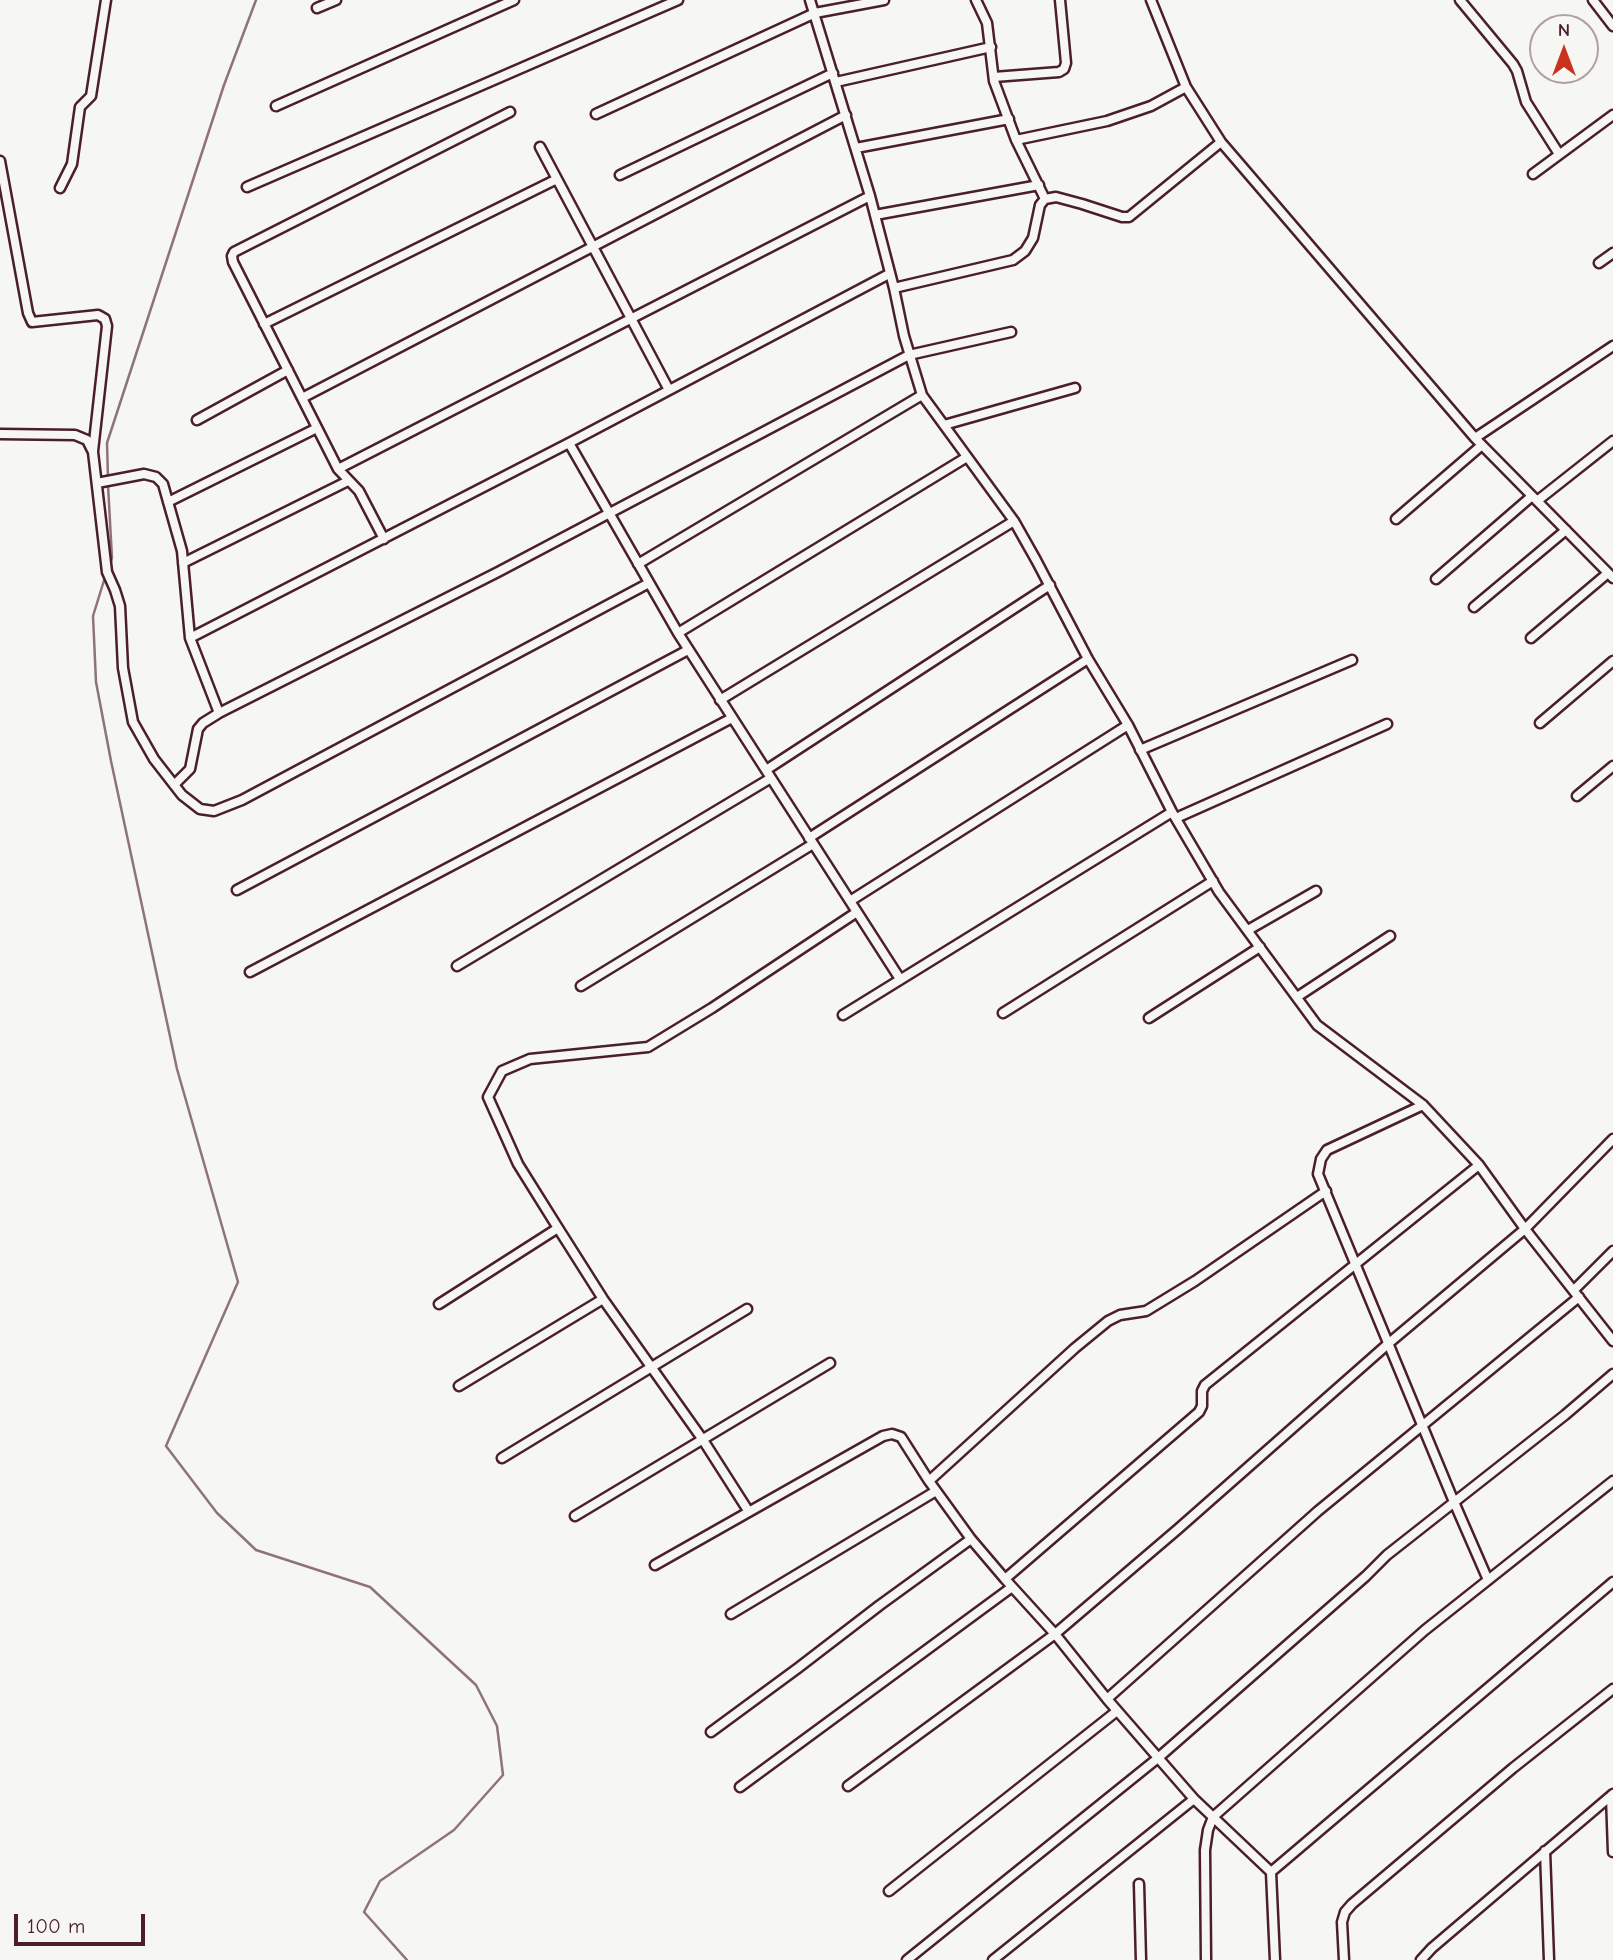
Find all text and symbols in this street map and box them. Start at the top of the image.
north arrow [1529,14,1599,84]
text: N [1558,19,1570,41]
scale bar [18,1900,149,1944]
text: 100 m [27,1914,85,1938]

